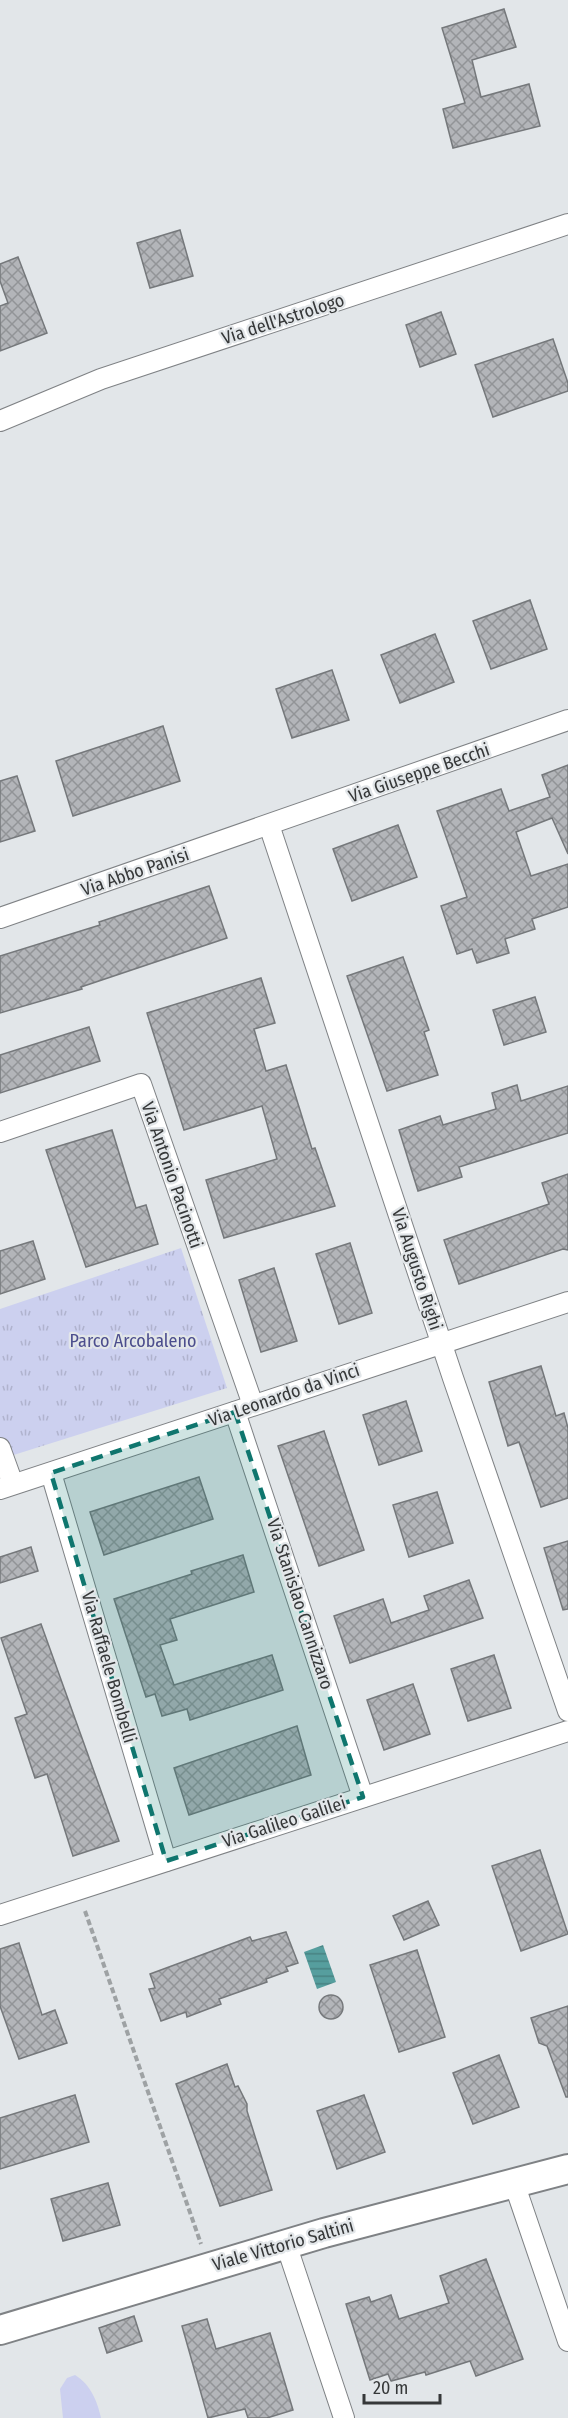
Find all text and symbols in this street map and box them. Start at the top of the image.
street label: Via dell'Astrologo [219,289,347,349]
street label: Via Giuseppe Becchi [346,739,492,807]
street label: Via Abbo Panisi [78,843,192,901]
street label: Via Antonio Pacinotti [137,1099,207,1251]
street label: Via Augusto Righi [387,1205,447,1333]
park label: Parco Arcobaleno [70,1330,196,1352]
street label: Via Leonardo da Vinci [206,1359,362,1431]
street label: Via Stanislao Cannizzaro [262,1516,338,1692]
street label: Via Raffaele Bombelli [77,1589,141,1745]
street label: Via Galileo Galilei [219,1792,349,1852]
street label: Viale Vittorio Saltini [210,2214,356,2276]
scale bar [364,2367,440,2405]
text: 20 m [373,2377,408,2399]

